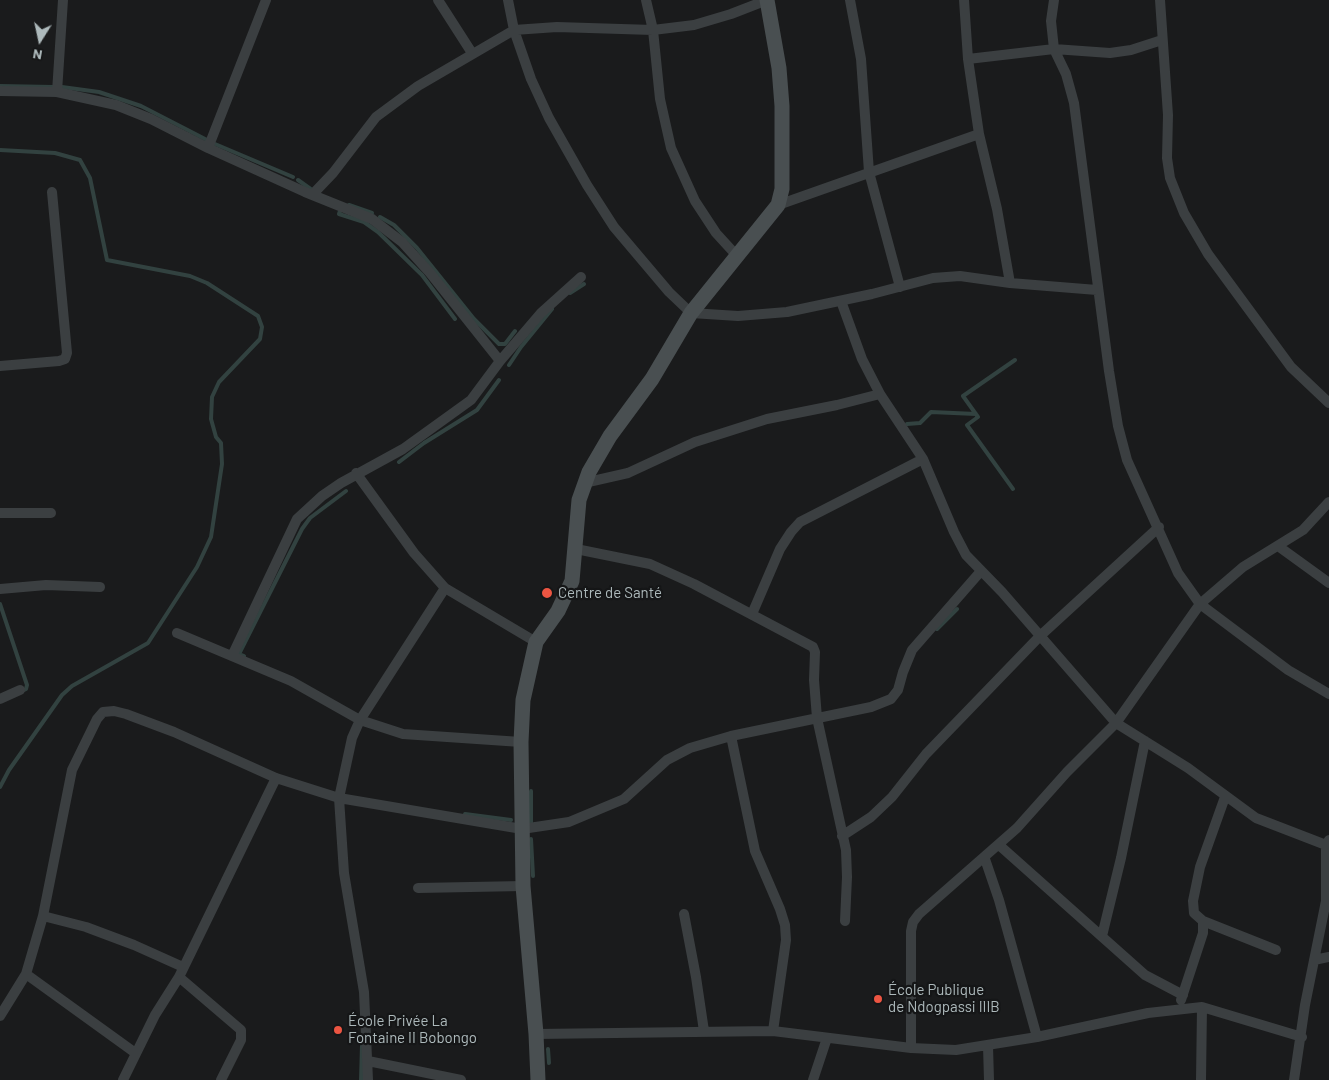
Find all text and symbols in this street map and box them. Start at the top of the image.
north arrow [15,15,65,65]
text: N [31,46,43,64]
place label: Centre de Santé [558,584,662,602]
marker: Centre de Santé [540,586,554,600]
place label: École Publique de Ndogpassi IIIB [888,981,1000,1016]
marker: École Publique de Ndogpassi IIIB [872,993,884,1005]
place label: École Privée La Fontaine II Bobongo [348,1012,477,1047]
marker: École Privée La Fontaine II Bobongo [332,1024,344,1036]

